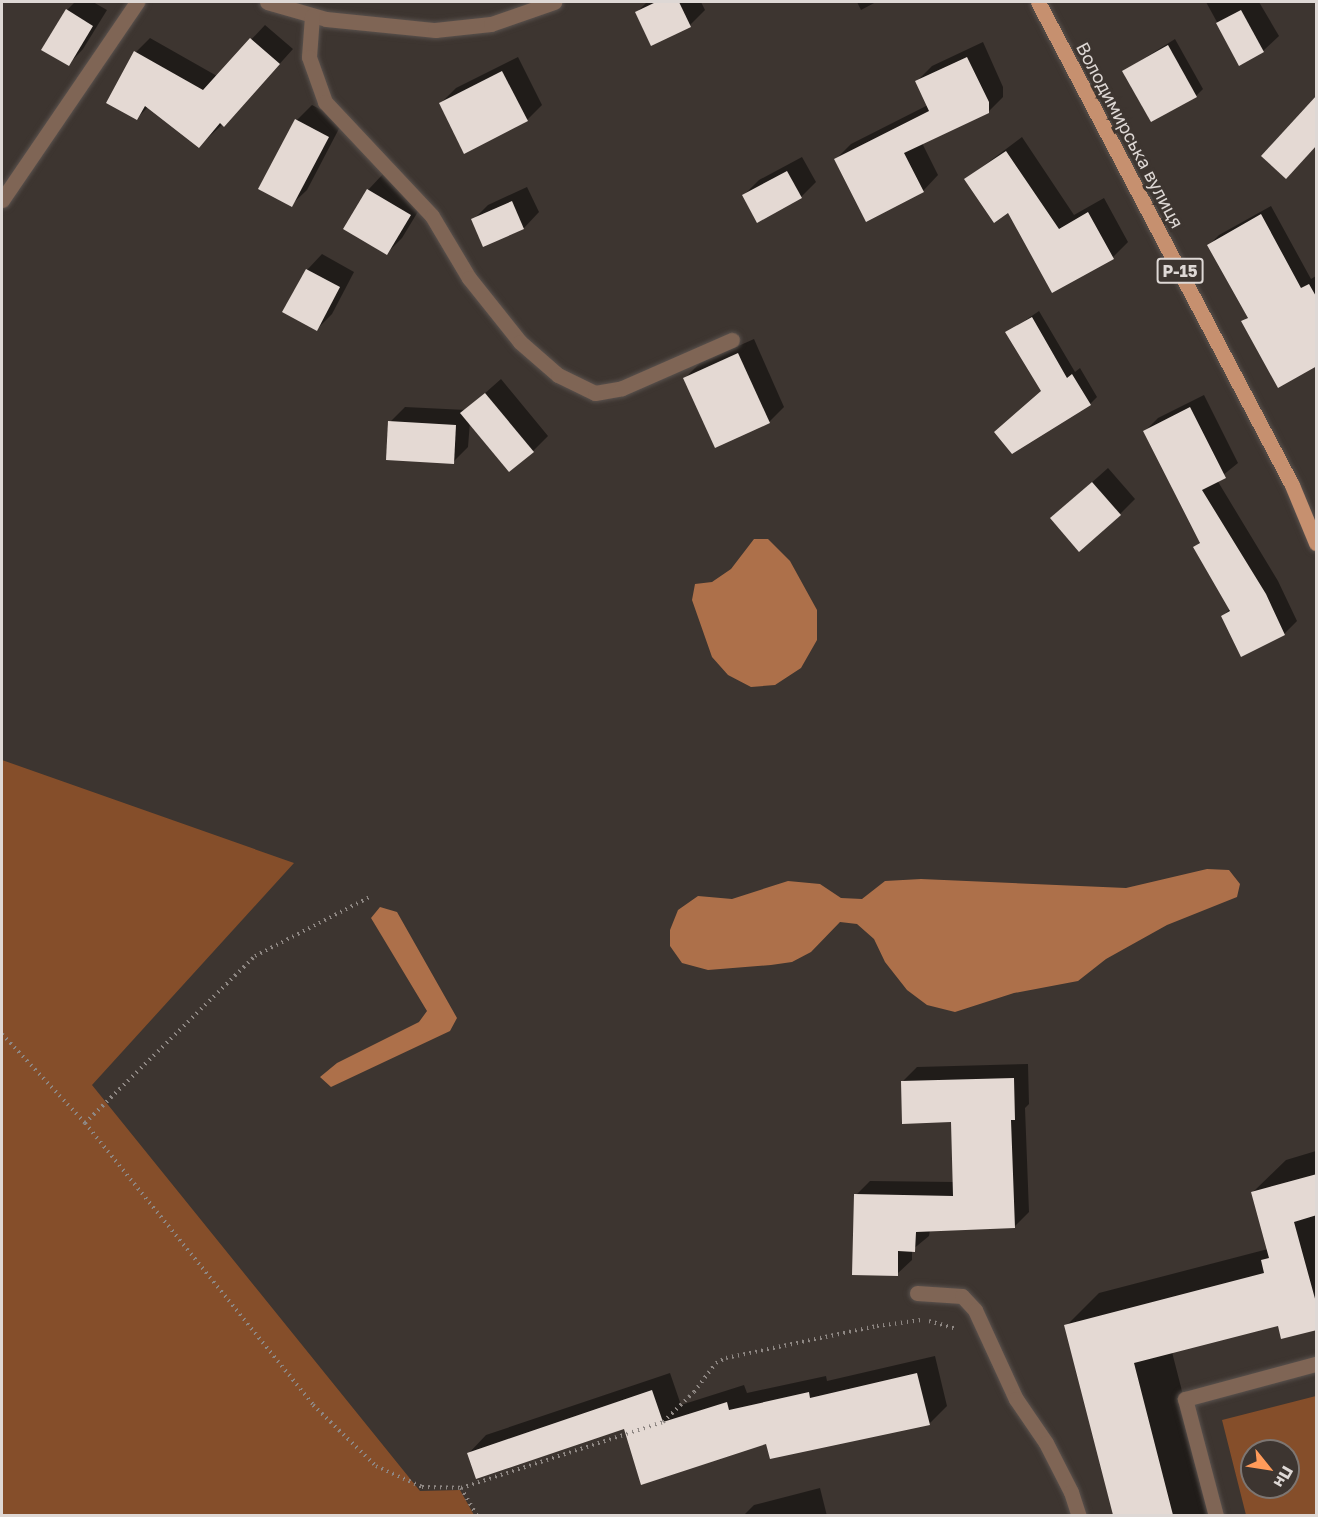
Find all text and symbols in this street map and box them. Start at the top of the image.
street label: Володимирська вулиця [1072,38,1188,232]
road number: Р-15 [1156,258,1204,284]
north arrow [1240,1439,1300,1499]
text: Пн [1270,1463,1298,1491]

